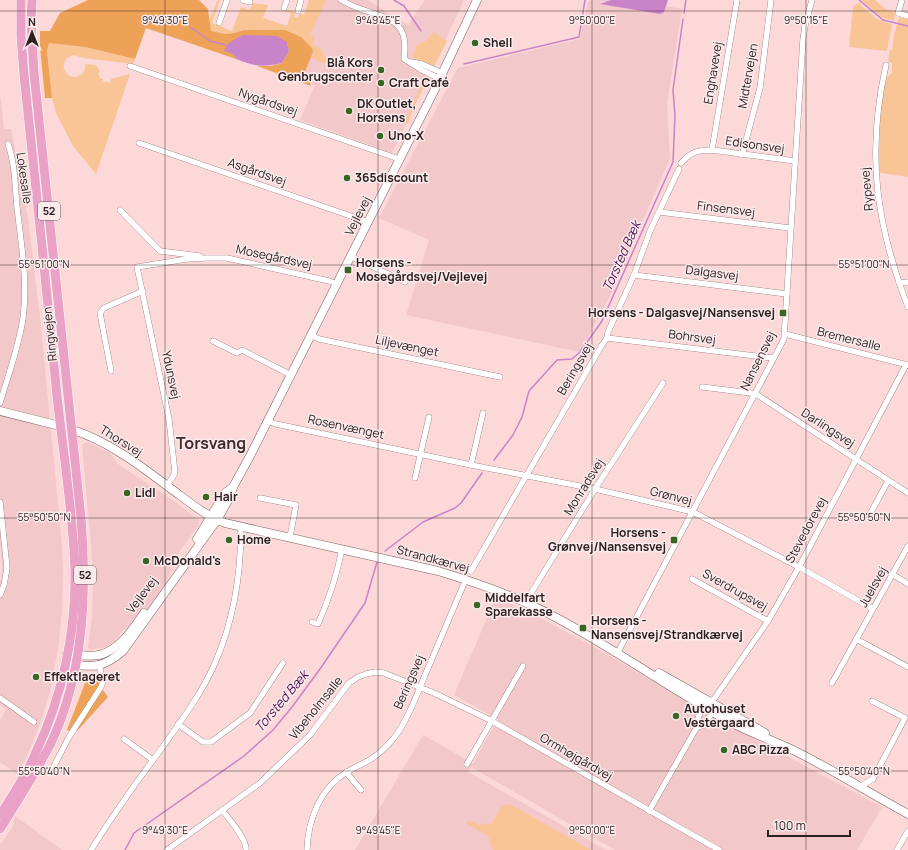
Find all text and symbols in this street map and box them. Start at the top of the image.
north arrow [12,12,52,52]
text: 9°49'30"E [142,13,188,27]
text: 9°49'45"E [356,13,401,27]
text: 9°50'00"E [569,13,616,27]
text: 9°50'15"E [784,13,828,27]
text: N [28,14,36,29]
place label: Shell [483,34,512,51]
marker: Shell [470,38,480,48]
street label: Enghavevej [699,40,726,105]
street label: Midtervejen [733,42,762,110]
place label: Blå Kors Genbrugscenter [278,54,373,85]
marker: Blå Kors Genbrugscenter [376,65,386,75]
place label: Craft Café [389,74,449,91]
marker: Craft Café [376,78,386,88]
street label: Nygårdsvej [236,83,300,120]
place label: DK Outlet, Horsens [357,95,416,126]
marker: DK Outlet, Horsens [344,106,354,116]
place label: Uno-X [388,127,424,144]
marker: Uno-X [375,131,385,141]
street label: Edisonsvej [725,132,786,157]
street label: Lokesalle [12,151,37,205]
street label: Asgårdsvej [226,154,289,189]
street label: Rypevej [856,167,877,212]
place label: 365discount [355,169,428,186]
marker: 365discount [342,173,352,183]
street label: Vejlevej [340,193,375,238]
street label: Finsensvej [696,197,756,220]
road number: 52 [38,202,60,220]
water label: Torsted Bæk [597,216,646,294]
street label: Mosegårdsvej [234,240,314,273]
place label: Horsens - Mosegårdsvej/Vejlevej [356,254,487,285]
text: 55°51'00"N [19,257,70,271]
text: 55°51'00"N [839,257,890,271]
street label: Dalgasvej [685,261,740,284]
marker: Horsens - Mosegårdsvej/Vejlevej [343,265,353,275]
place label: Horsens - Dalgasvej/Nansensvej [588,304,775,321]
street label: Ringvejen [38,306,61,362]
marker: Horsens - Dalgasvej/Nansensvej [778,308,788,318]
street label: Bremersalle [815,322,883,355]
street label: Bohrsvej [667,325,717,348]
street label: Nansensvej [736,328,779,393]
street label: Liljevænget [374,330,441,361]
street label: Beringsvej [553,340,596,398]
street label: Ydunsvej [158,349,185,401]
street label: Darlingsvej [798,404,858,451]
street label: Rosenvænget [306,410,386,443]
street label: Thorsvej [97,421,146,460]
district label: Torsvang [176,432,246,454]
street label: Monradsvej [559,455,608,518]
street label: Grønvej [648,482,694,509]
place label: Lidl [135,484,156,501]
marker: Lidl [122,488,132,498]
place label: Hair [214,488,238,505]
marker: Hair [201,492,211,502]
street label: Stevedorevej [781,494,830,566]
text: 55°50'50"N [18,510,71,524]
text: 55°50'50"N [838,510,891,524]
place label: Horsens - Grønvej/Nansensvej [548,524,666,555]
place label: Home [237,531,271,548]
marker: Home [224,535,234,545]
marker: Horsens - Grønvej/Nansensvej [669,535,679,545]
street label: Strandkærvej [395,541,471,576]
place label: McDonald's [154,552,221,569]
marker: McDonald's [141,556,151,566]
street label: Juelsvej [854,563,891,610]
street label: Sverdrupsvej [700,565,771,614]
road number: 52 [74,566,96,584]
street label: Vejlevej [122,573,161,617]
place label: Middelfart Sparekasse [485,589,553,620]
marker: Middelfart Sparekasse [472,600,482,610]
place label: Horsens - Nansensvej/Strandkærvej [591,612,743,643]
marker: Horsens - Nansensvej/Strandkærvej [578,623,588,633]
street label: Beringsvej [389,652,428,712]
water label: Torsted Bæk [250,664,314,736]
place label: Effektlageret [44,668,120,685]
marker: Effektlageret [31,672,41,682]
street label: Vibeholmsalle [285,673,346,743]
place label: Autohuset Vestergaard [684,700,755,731]
marker: Autohuset Vestergaard [671,711,681,721]
street label: Ormhøjgårdvej [537,729,616,784]
place label: ABC Pizza [732,741,789,758]
marker: ABC Pizza [719,745,729,755]
text: 55°50'40"N [18,764,70,778]
text: 55°50'40"N [838,764,890,778]
scale bar [768,812,850,838]
text: 100 m [774,817,806,834]
text: 9°49'30"E [142,823,188,837]
text: 9°49'45"E [356,823,401,837]
text: 9°50'00"E [569,823,616,837]

